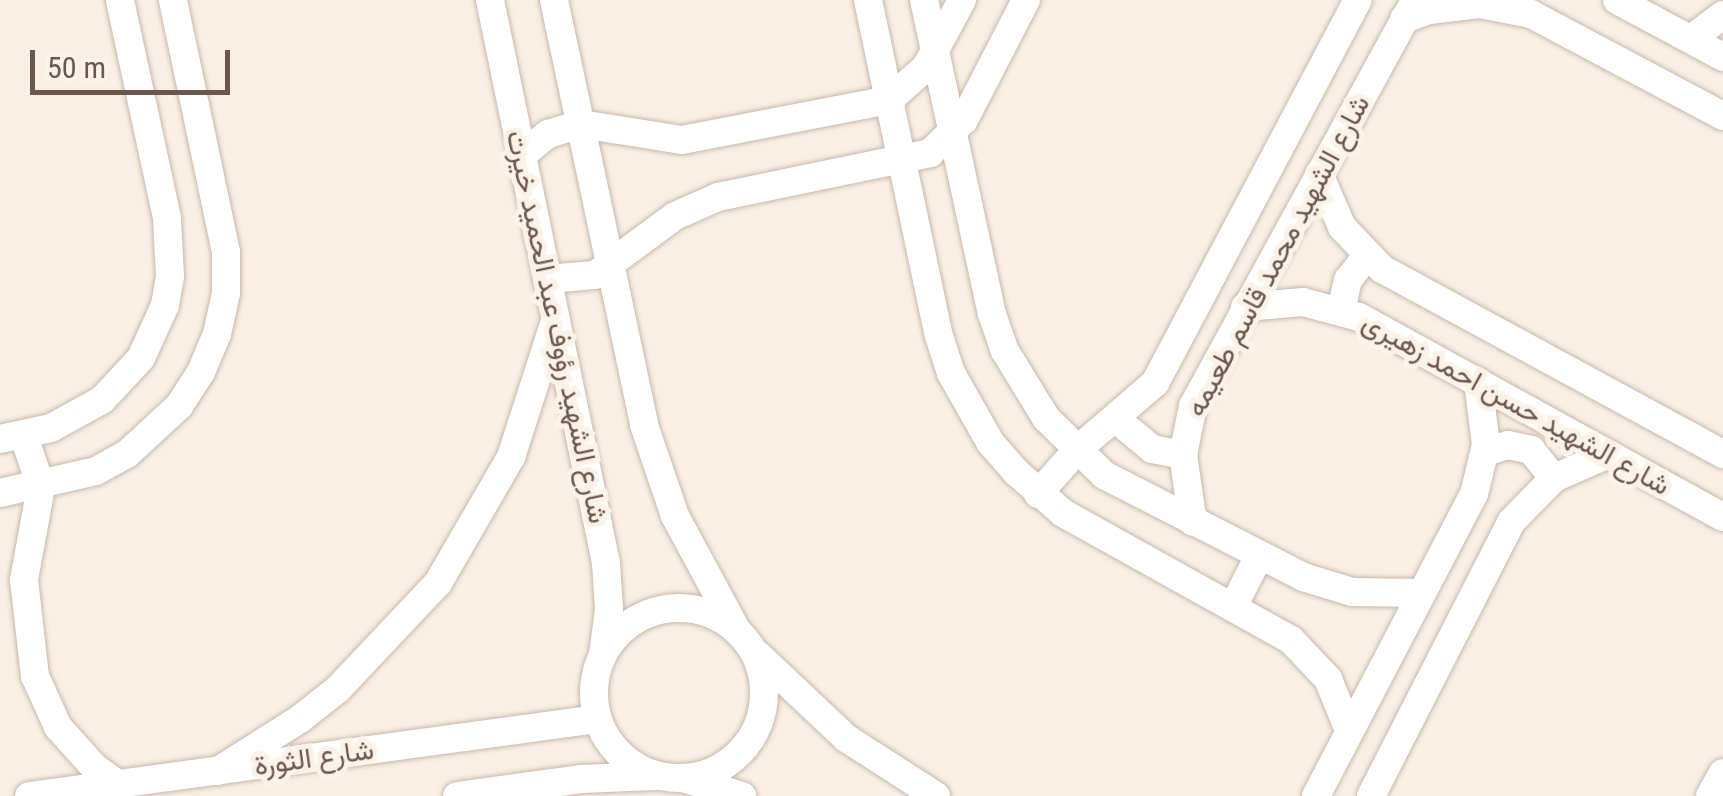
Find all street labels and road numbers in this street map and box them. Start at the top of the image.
street label: شارع الشهيد محمد قاسم طعيمه [1179,90,1377,422]
street label: شارع الشهيد رؤوف عبد الحميد خيرت [499,127,615,527]
street label: شارع الشهيد حسن احمد زهيرى [1356,305,1676,503]
street label: شارع الثورة [252,733,376,783]

